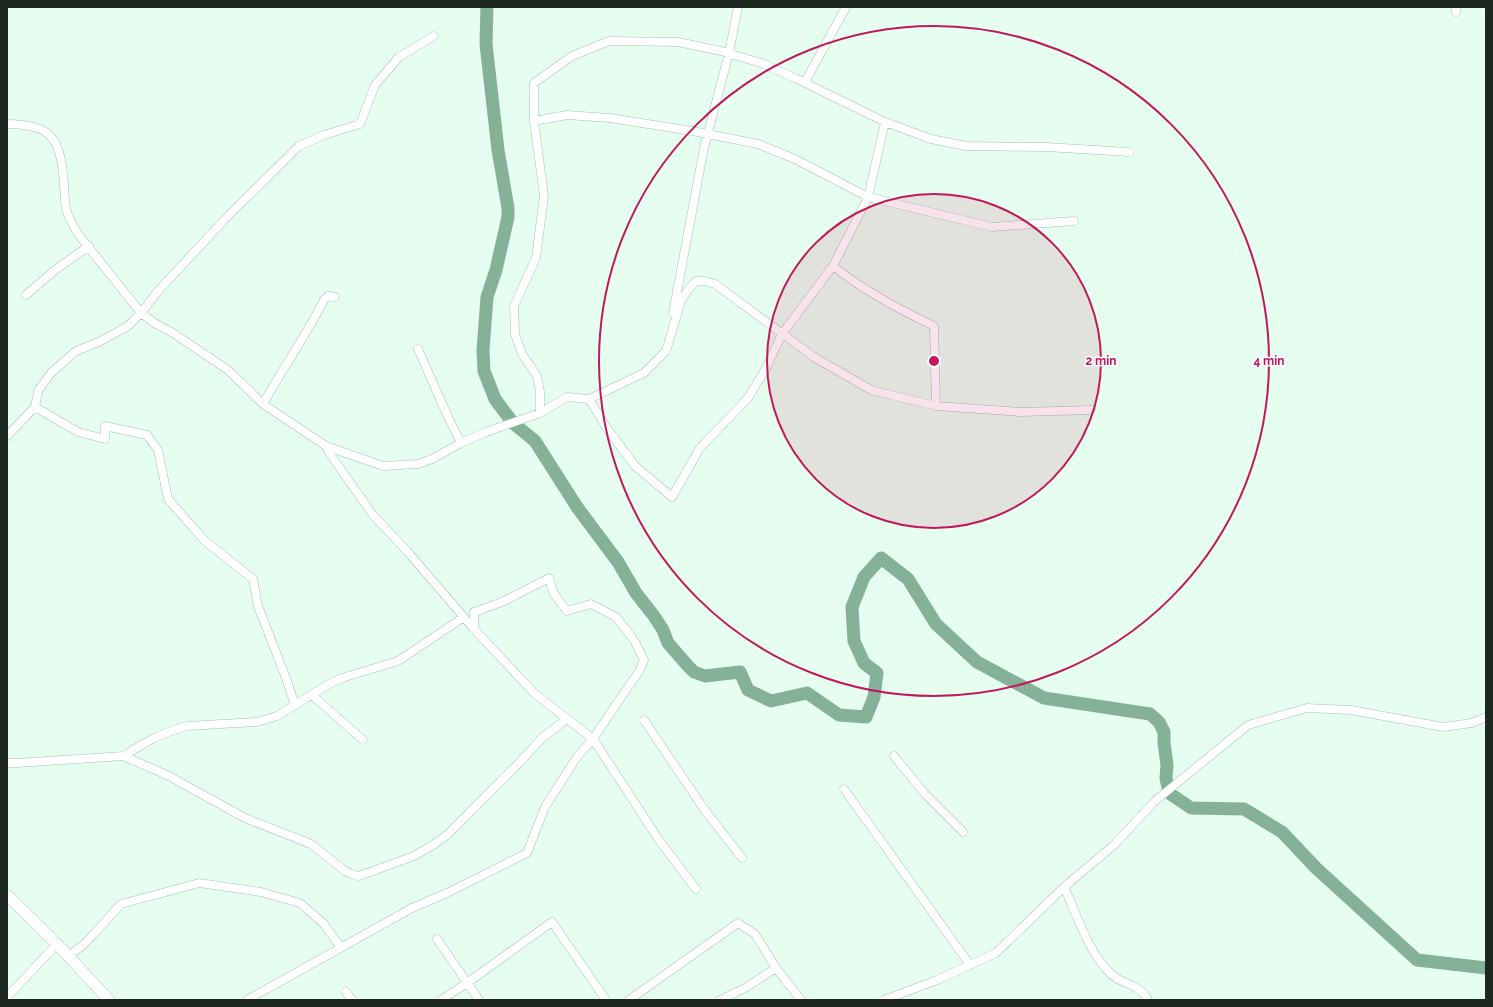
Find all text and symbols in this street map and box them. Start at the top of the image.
centre of rings [927,354,941,368]
text: 2 min [1085,354,1117,368]
text: 4 min [1253,354,1285,368]

